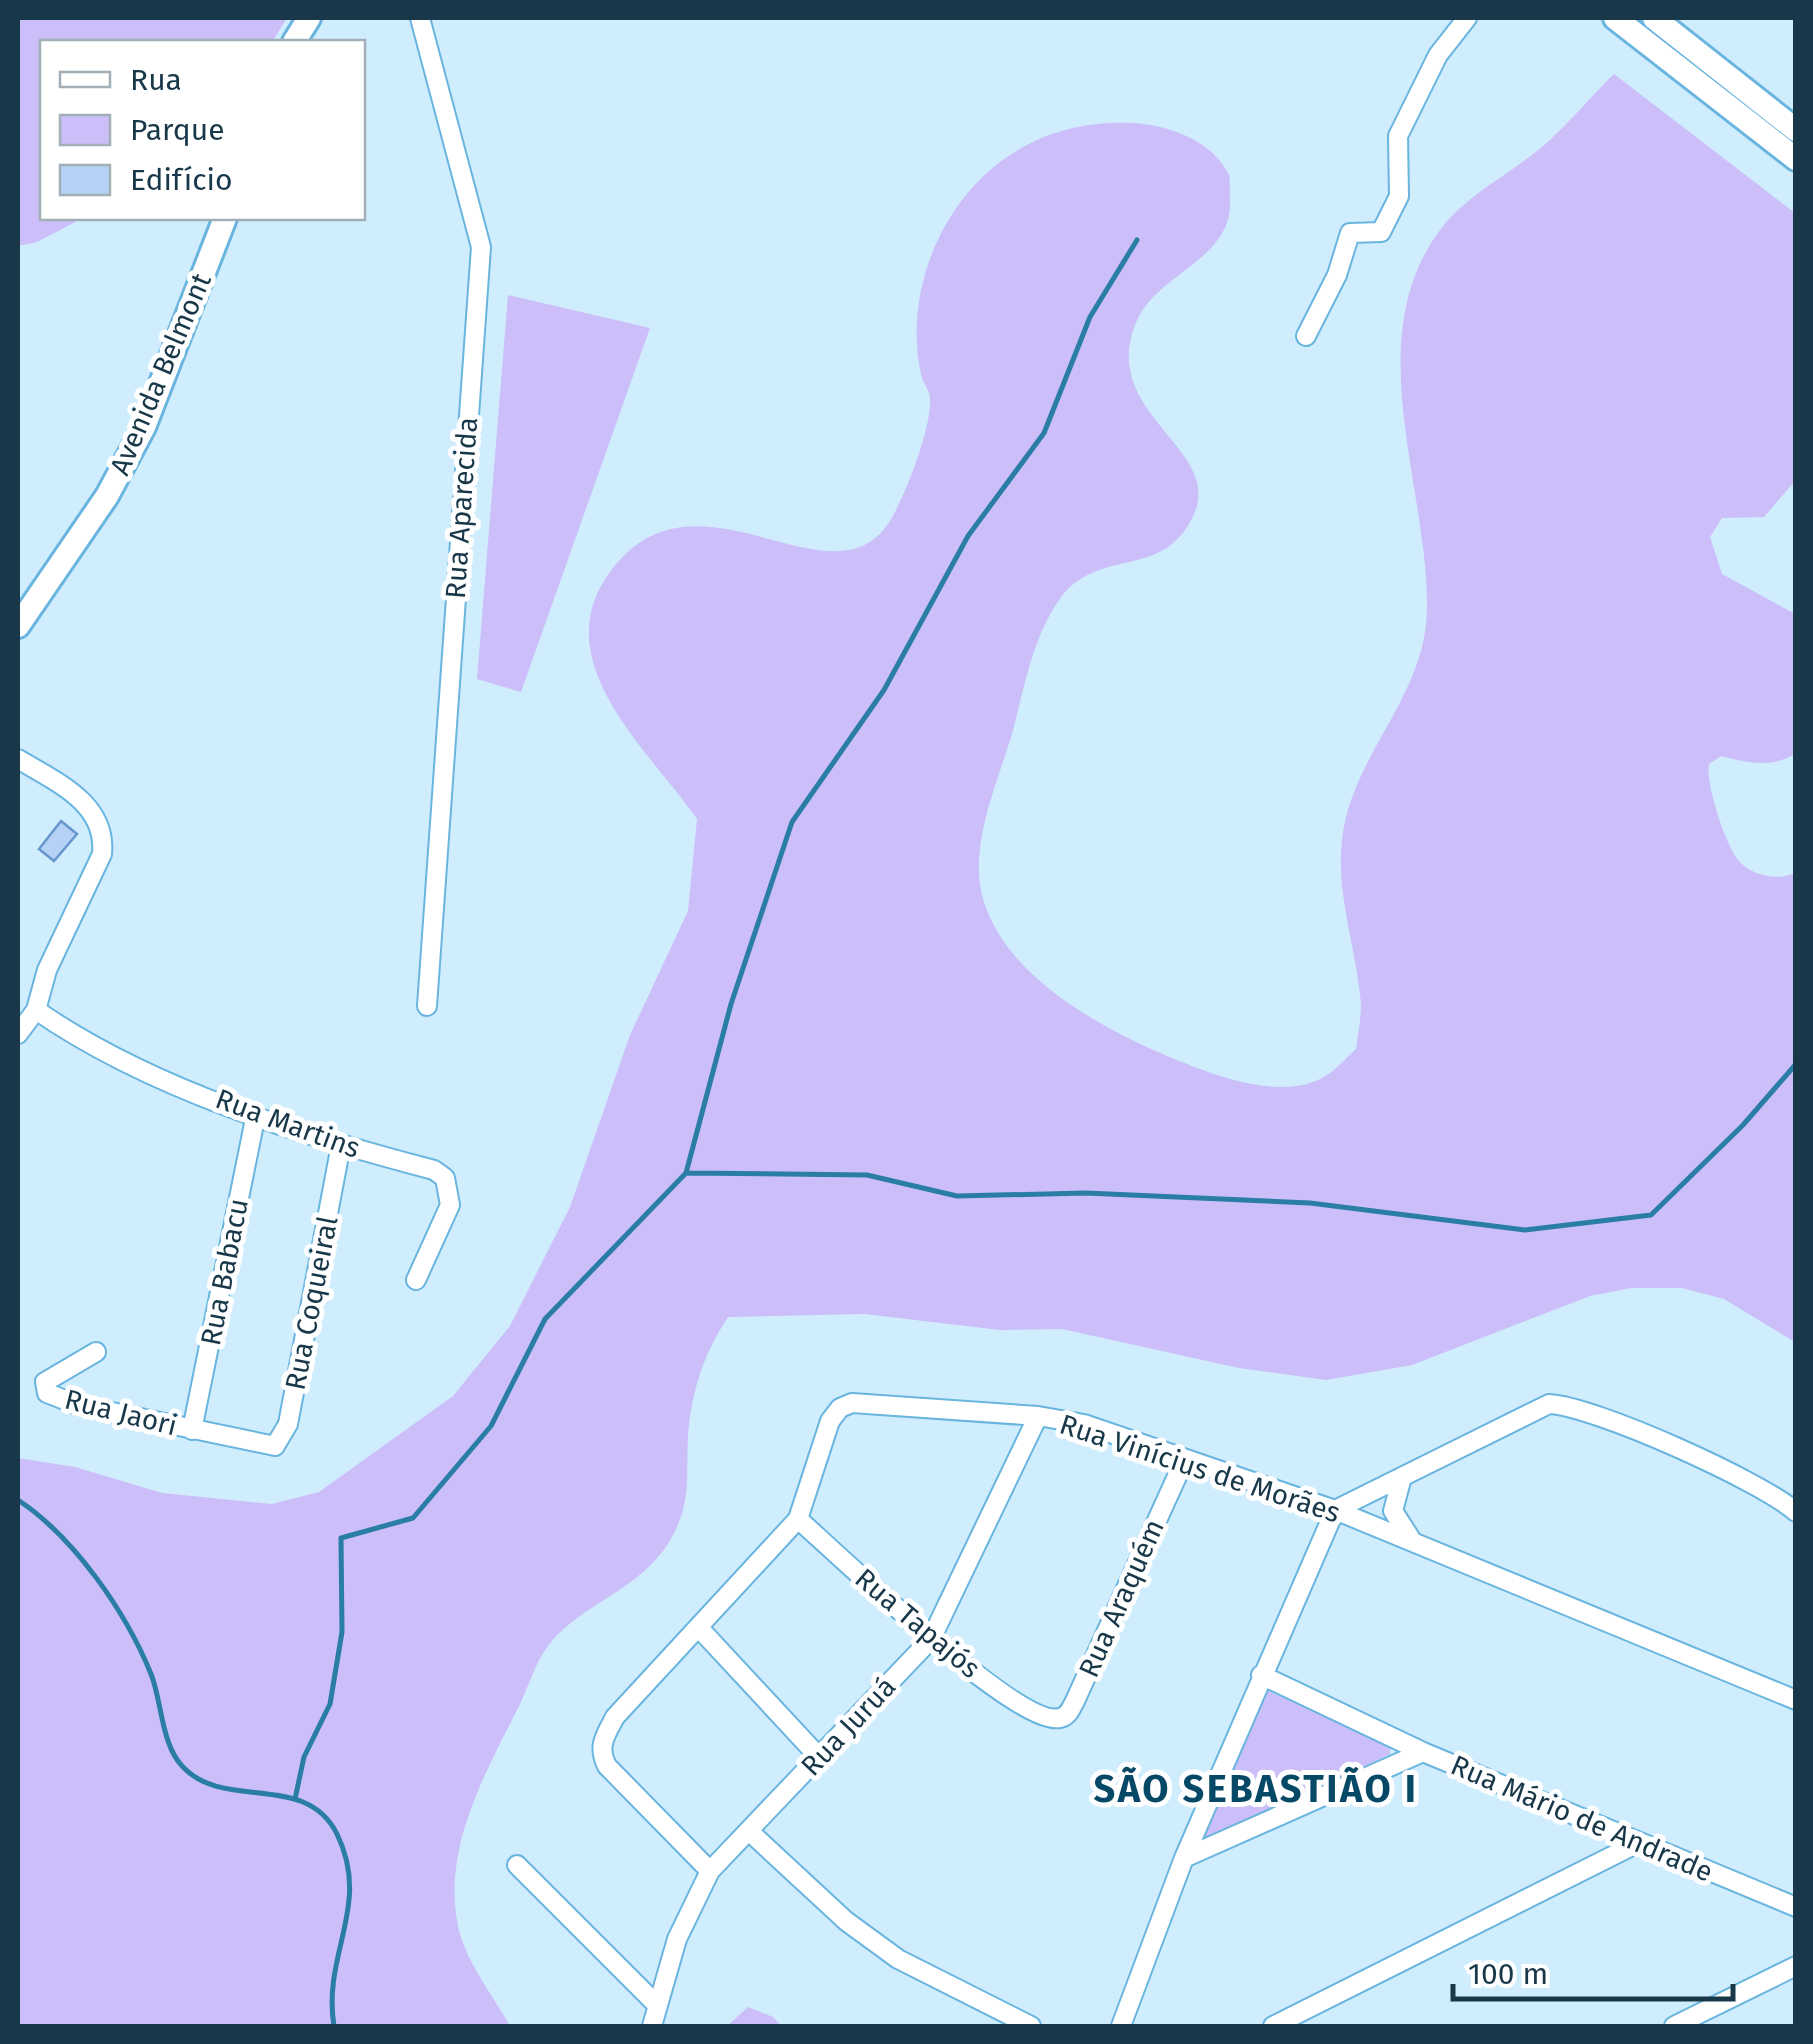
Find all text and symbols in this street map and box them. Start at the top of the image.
legend [40,40,365,220]
text: Rua [130,62,182,98]
text: Parque [130,112,225,148]
text: Edifício [130,162,232,198]
street label: Avenida Belmont [103,268,218,480]
street label: Rua Aparecida [439,416,484,600]
street label: Rua Martins [211,1082,365,1165]
street label: Rua Babacu [194,1196,255,1348]
street label: Rua Coqueiral [278,1213,345,1393]
street label: Rua Jaori [61,1383,181,1442]
street label: Rua Vinícius de Morães [1056,1408,1344,1529]
street label: Rua Araquém [1072,1514,1171,1682]
street label: Rua Tapajós [849,1562,987,1685]
street label: Rua Juruá [794,1670,902,1783]
street label: Rua Mário de Andrade [1446,1748,1718,1889]
district label: SÃO SEBASTIÃO I [1094,1766,1418,1812]
scale bar [1453,1939,1733,2001]
text: 100 m [1468,1956,1548,1992]

